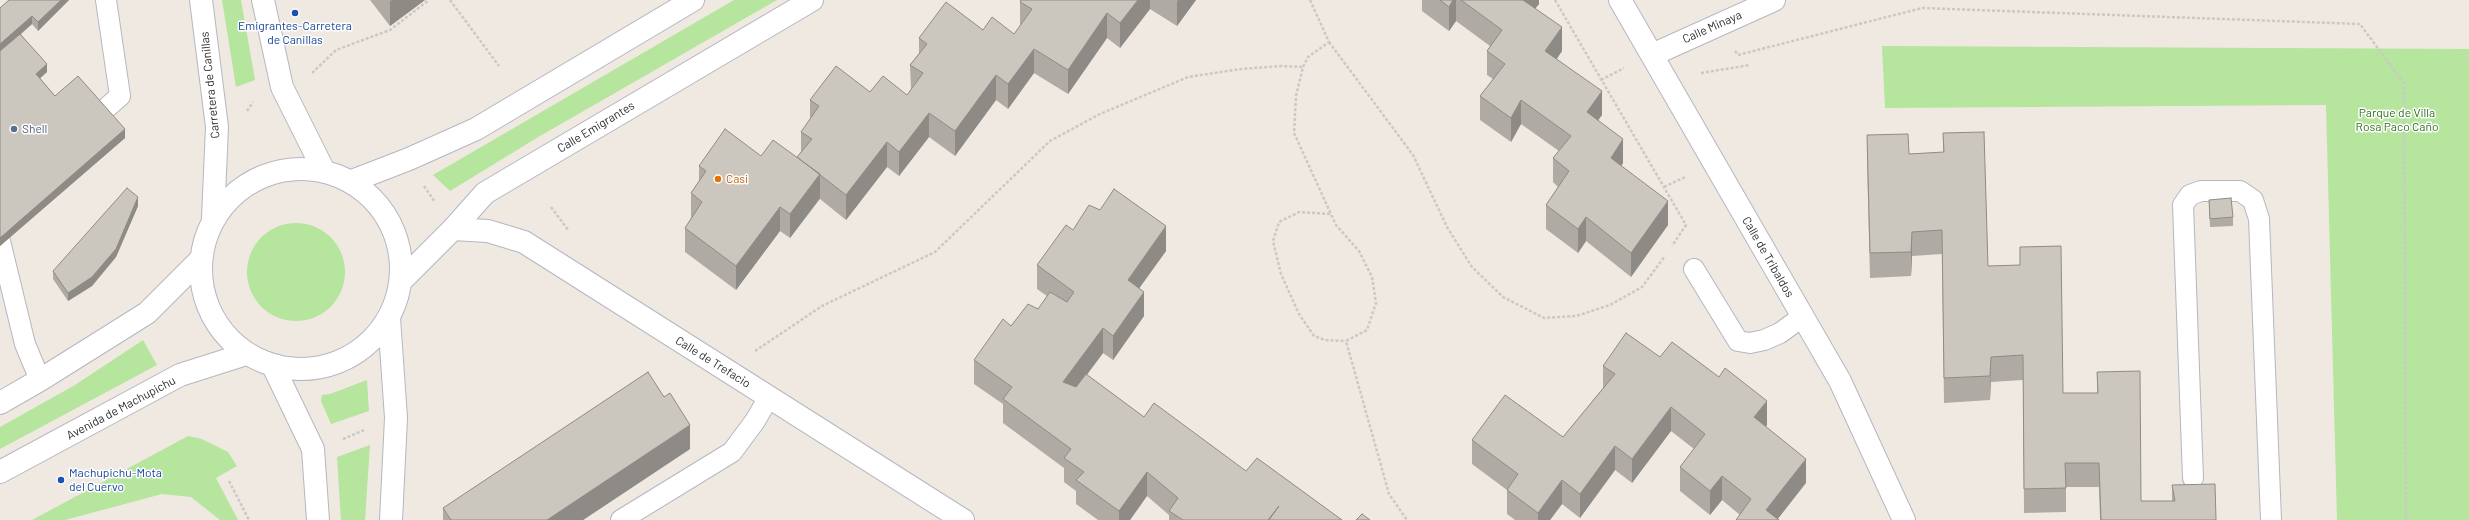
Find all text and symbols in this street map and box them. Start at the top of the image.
marker: Emigrantes-Carretera de Canillas [290,8,300,18]
street label: Calle Minaya [1680,8,1744,46]
place label: Emigrantes-Carretera de Canillas [238,19,352,47]
street label: Carretera de Canillas [197,31,223,139]
street label: Calle Emigrantes [555,98,637,156]
park label: Parque de Villa Rosa Paco Caño [2356,106,2438,134]
place label: Shell [22,122,47,136]
marker: Shell [9,124,19,134]
place label: Casi [726,172,748,186]
marker: Casi [713,174,723,184]
street label: Calle de Tribaldos [1739,214,1797,300]
street label: Calle de Trefacio [673,333,753,391]
street label: Avenida de Machupichu [64,373,178,443]
place label: Machupichu-Mota del Cuervo [69,466,162,494]
marker: Machupichu-Mota del Cuervo [56,475,66,485]

